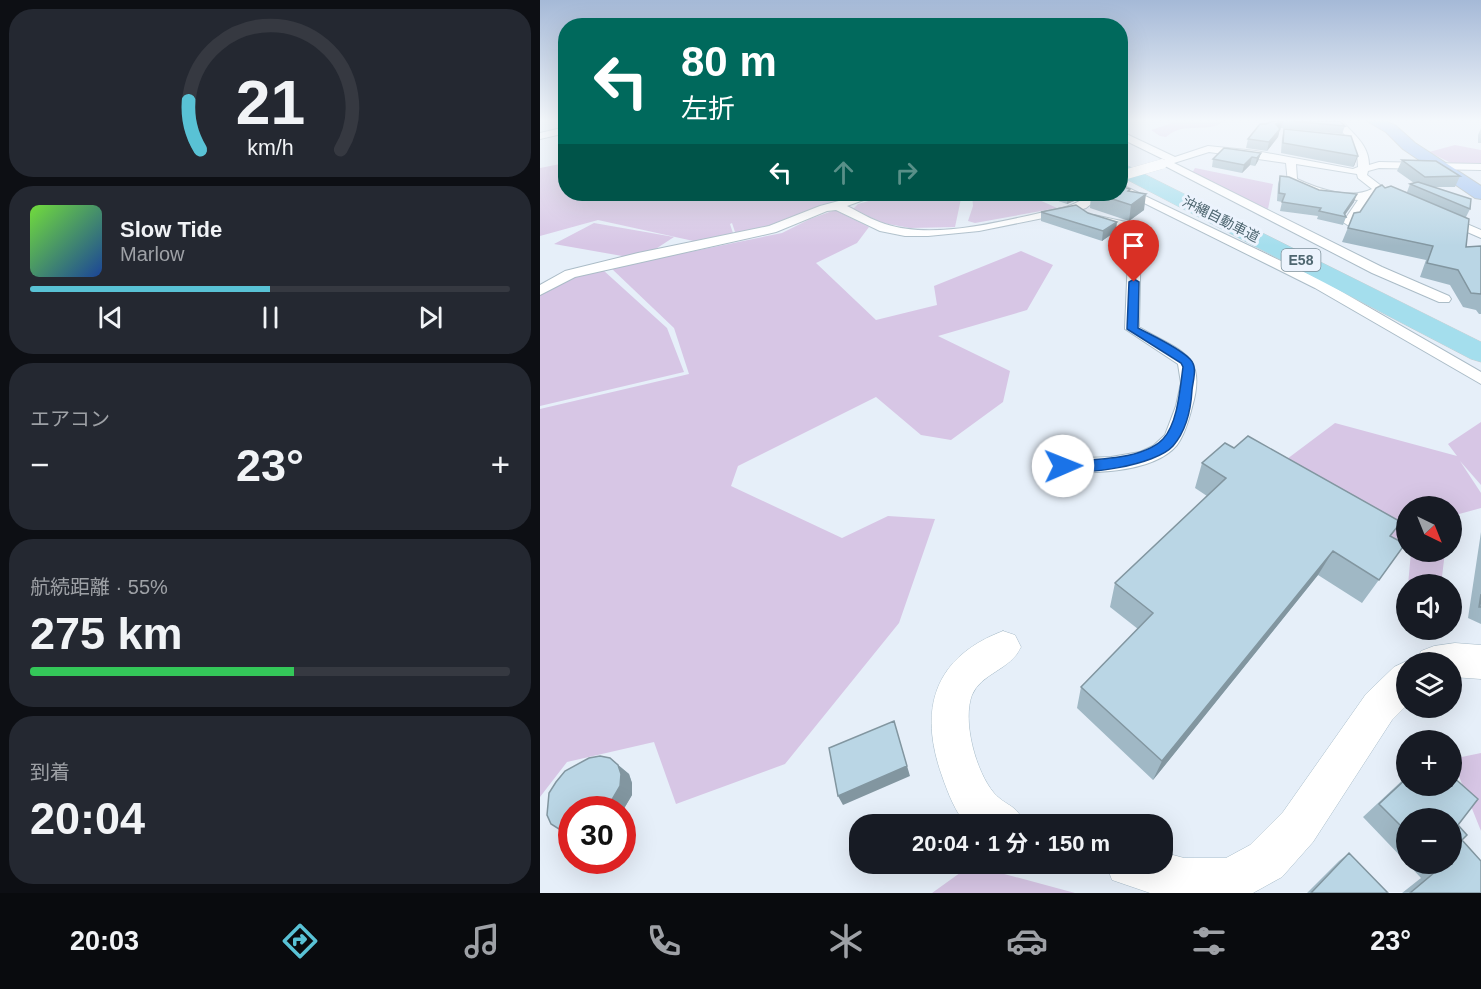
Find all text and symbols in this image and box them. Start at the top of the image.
text: 80 m [681,38,777,85]
icon: left [582,42,660,120]
text: 21 [235,68,305,137]
text: 左折 [681,94,735,124]
text: km/h [247,136,293,160]
icon: left [764,156,797,189]
icon: ahead [827,156,860,189]
icon: right [890,156,923,189]
street label: 沖縄自動車道 [1180,193,1262,245]
text: Slow Tide [120,217,222,242]
pin [1108,220,1159,282]
icon: arrive [1117,229,1150,262]
text: Marlow [120,243,184,265]
road number: E58 [1282,249,1320,271]
icon: previous [94,301,127,334]
icon: pause [254,301,287,334]
icon: next [414,301,447,334]
text: エアコン [30,408,110,430]
position arrow [1031,434,1095,498]
text: 23° [236,440,304,491]
text: − [30,446,49,483]
text: + [491,446,510,483]
north arrow [1396,496,1462,562]
map controls [1396,496,1462,874]
button: sound [1396,574,1462,640]
text: 航続距離 · 55% [30,576,168,598]
text: 275 km [30,608,183,659]
button: layers [1396,652,1462,718]
button: + [1396,730,1462,796]
text: 到着 [30,761,70,783]
text: 20:04 [30,793,145,844]
speed limit sign: 30 [558,796,636,874]
button: − [1396,808,1462,874]
text: 20:04 · 1 分 · 150 m [912,831,1110,856]
icon: directions [279,920,321,962]
icon: music [461,920,503,962]
icon: phone [643,920,685,962]
icon: climate [825,920,867,962]
icon: car [1006,920,1048,962]
icon: filters [1188,920,1230,962]
text: 20:03 [70,926,139,956]
text: 23° [1370,926,1411,956]

